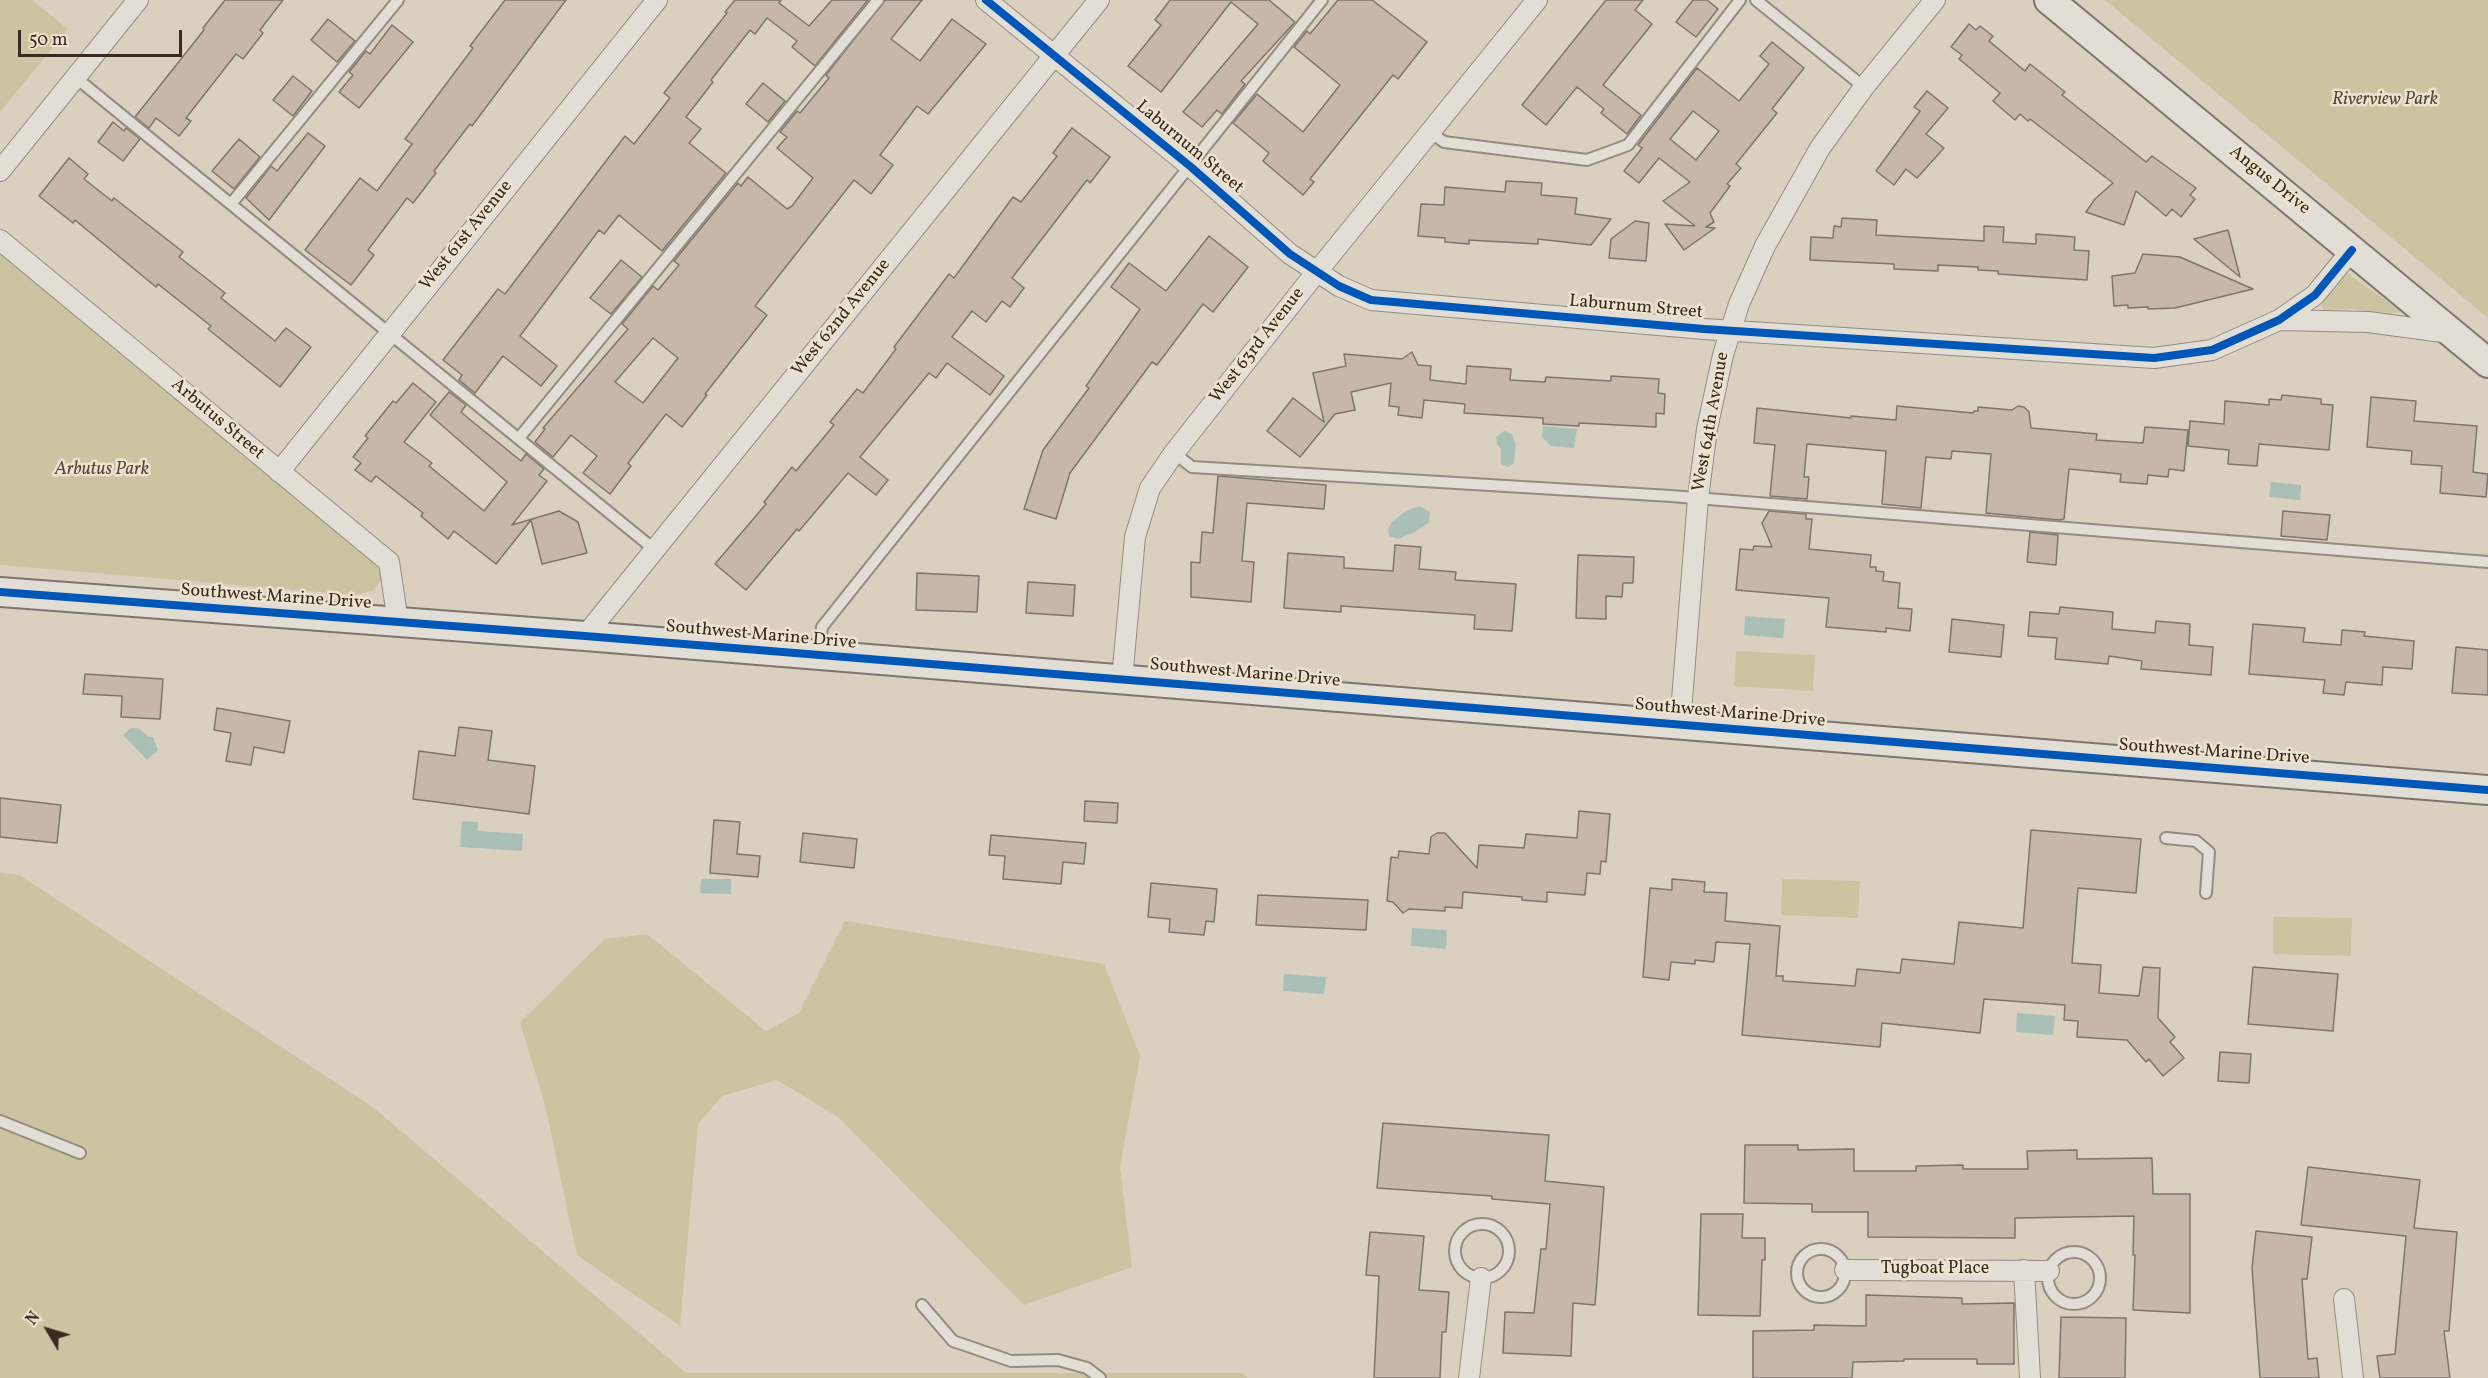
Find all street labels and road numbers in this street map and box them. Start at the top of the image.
street label: Laburnum Street [1131,97,1247,199]
street label: Angus Drive [2224,142,2314,220]
street label: West 61st Avenue [416,177,518,295]
street label: West 62nd Avenue [788,255,896,381]
street label: West 63rd Avenue [1206,284,1310,408]
street label: Laburnum Street [1568,291,1704,325]
street label: West 64th Avenue [1689,350,1735,494]
street label: Arbutus Street [166,375,268,465]
street label: Southwest Marine Drive [180,581,372,615]
street label: Southwest Marine Drive [665,617,857,655]
street label: Southwest Marine Drive [1149,655,1341,693]
street label: Southwest Marine Drive [1634,695,1826,733]
street label: Southwest Marine Drive [2118,736,2310,770]
street label: Tugboat Place [1881,1259,1989,1281]

